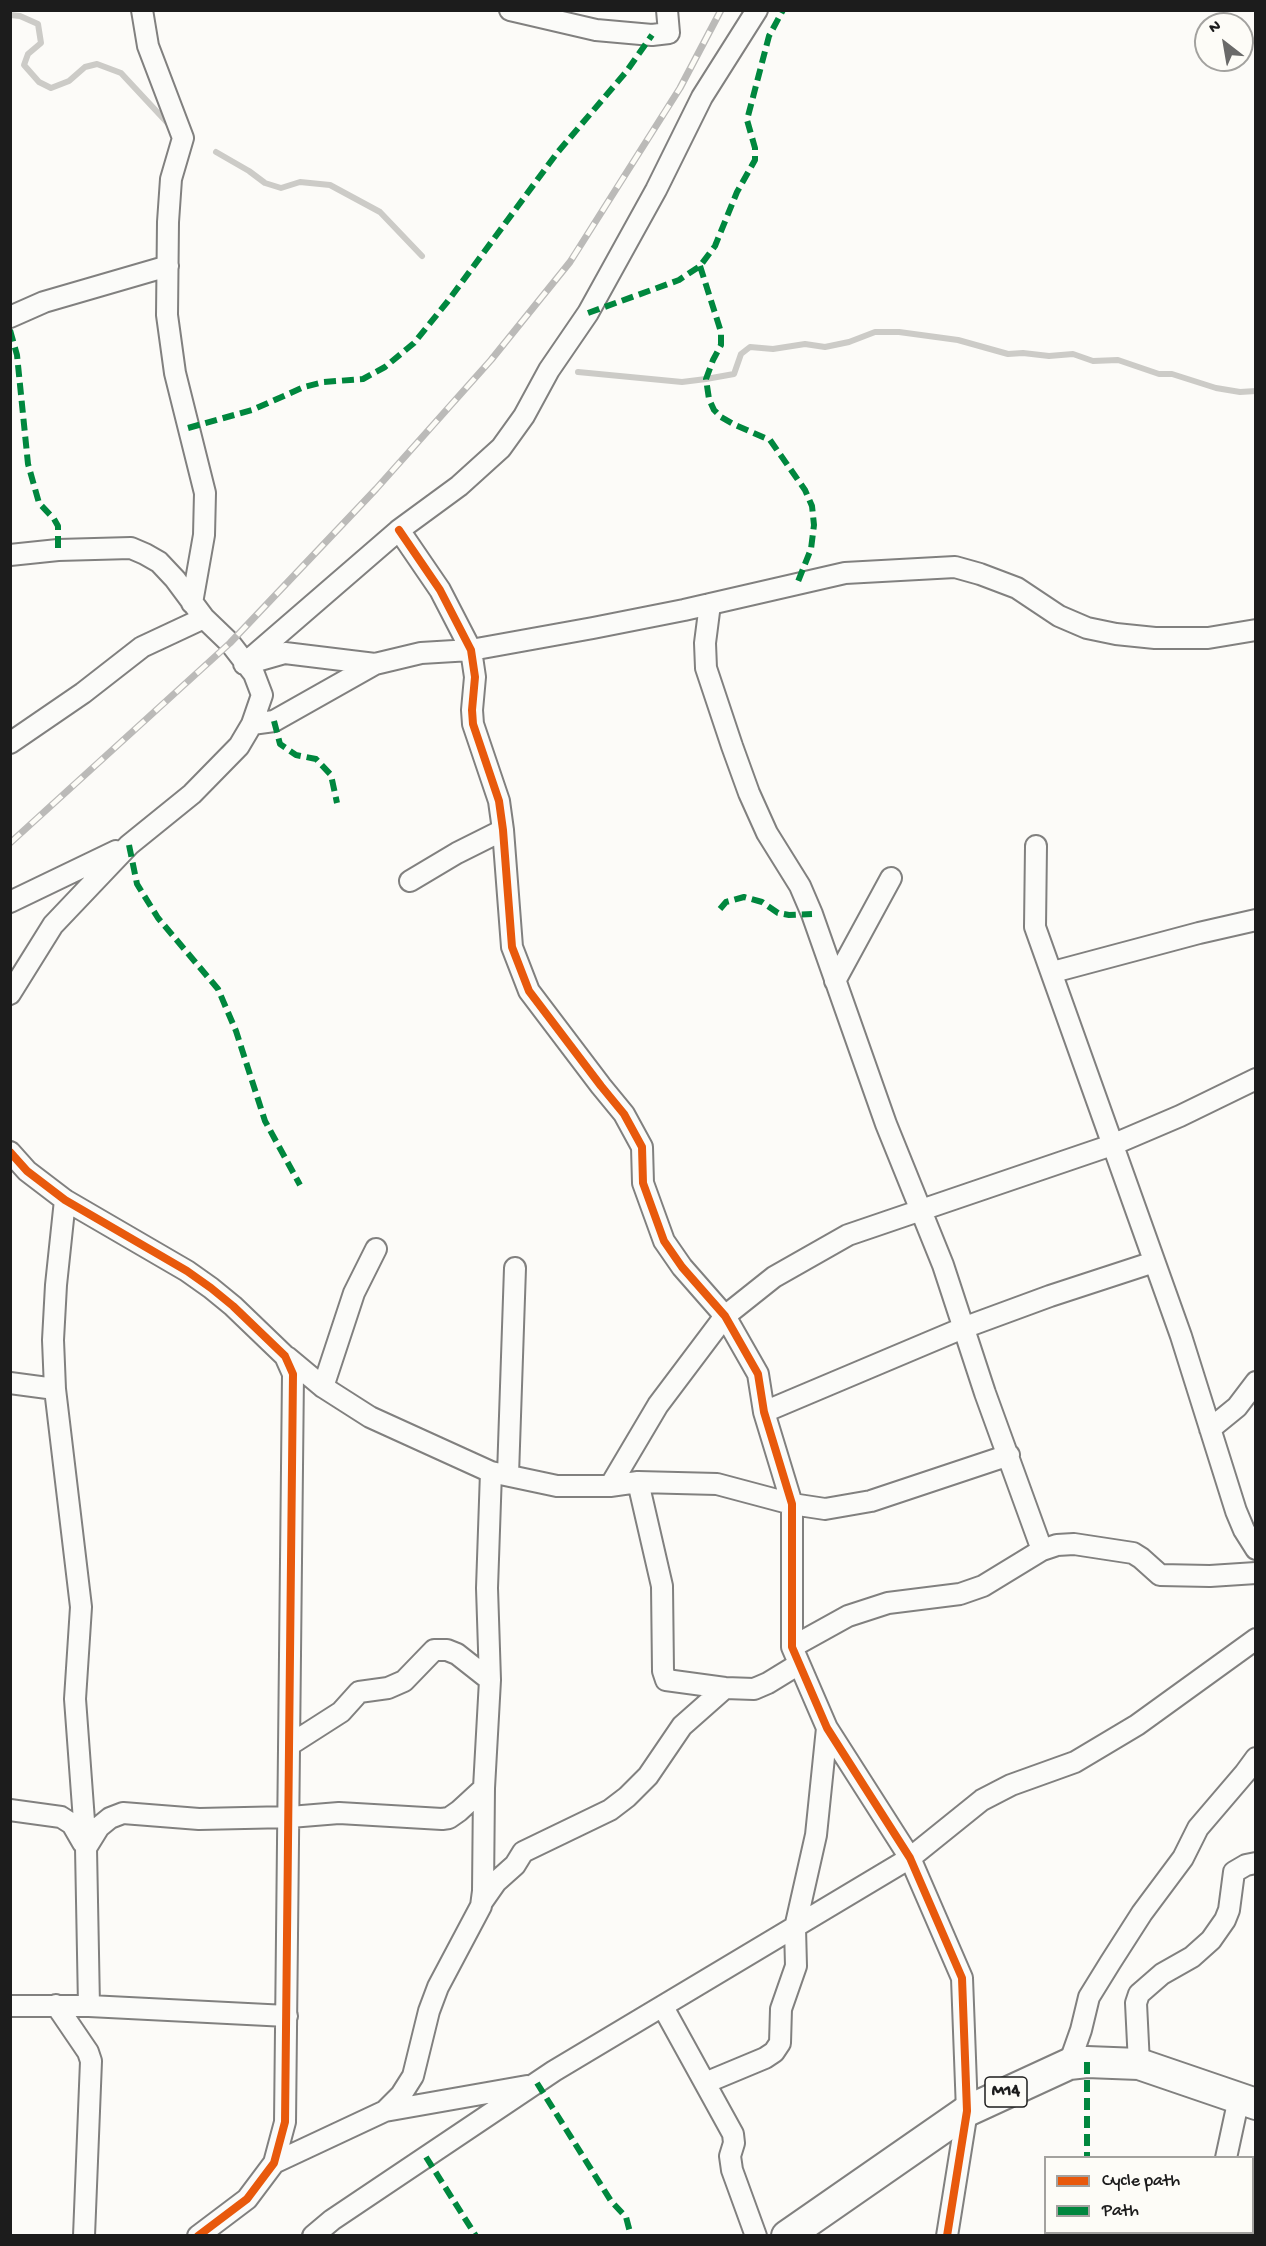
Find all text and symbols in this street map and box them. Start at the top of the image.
north arrow [1194,12,1254,72]
text: N [1206,17,1225,39]
road number: M14 [985,2077,1027,2107]
legend [1044,2156,1254,2234]
text: Cycle path [1102,2171,1180,2192]
text: Path [1102,2201,1139,2222]

